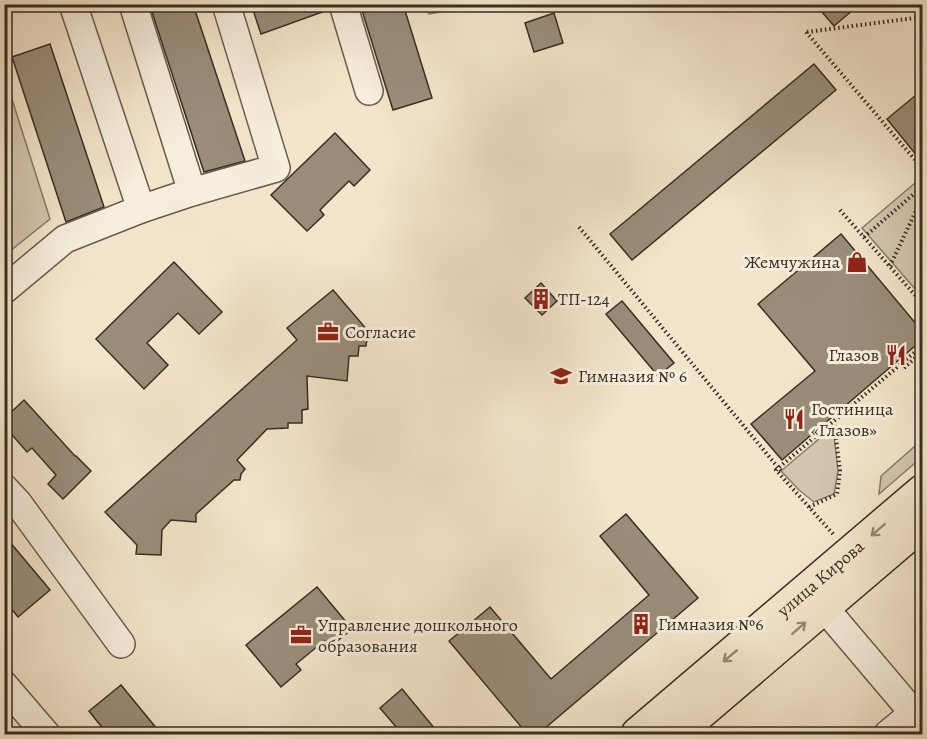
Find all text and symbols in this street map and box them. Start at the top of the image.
place label: Жемчужина [744,250,841,274]
shop icon: Жемчужина [845,250,869,274]
building icon: ТП-124 [529,287,553,311]
place label: ТП-124 [558,287,610,311]
office icon: Согласие [316,320,340,344]
place label: Согласие [345,320,416,344]
place label: Глазов [828,343,879,367]
restaurant icon: Глазов [884,343,908,367]
school or university icon: Гимназия № 6 [549,364,573,388]
place label: Гимназия № 6 [578,364,687,388]
place label: Гостиница «Глазов» [811,397,894,442]
restaurant icon: Гостиница «Глазов» [782,407,806,431]
one-way arrow [871,523,886,537]
street label: улица Кирова [771,534,870,623]
building icon: Гимназия №6 [629,612,653,636]
place label: Гимназия №6 [658,612,764,636]
place label: Управление дошкольного образования [318,613,518,658]
one-way arrow [791,621,806,635]
office icon: Управление дошкольного образования [289,623,313,647]
one-way arrow [723,649,738,663]

